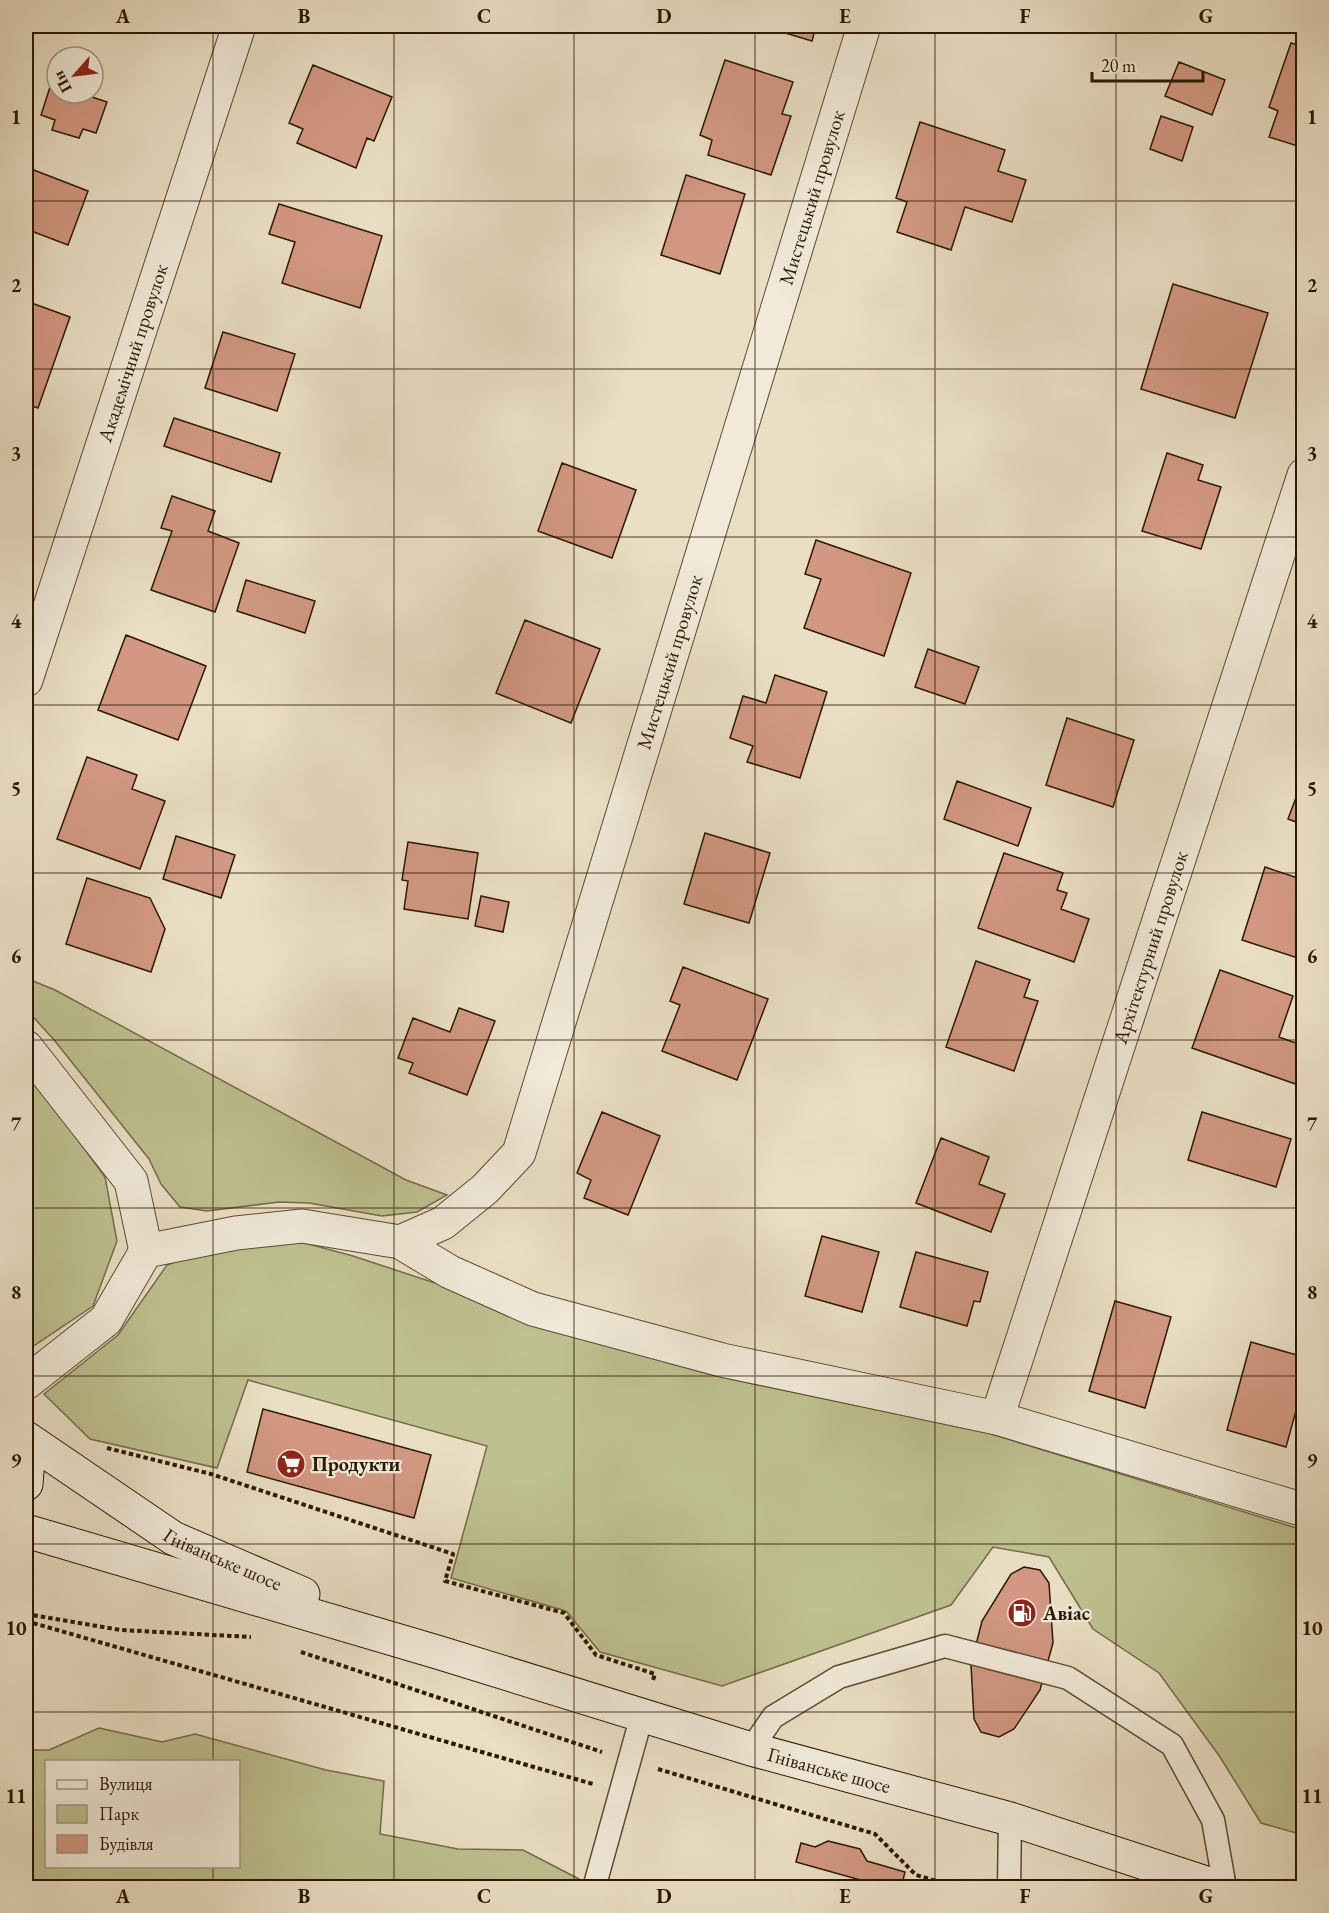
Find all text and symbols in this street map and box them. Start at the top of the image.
text: A [115,3,131,29]
text: B [298,3,310,29]
text: C [477,3,491,29]
text: D [656,3,672,29]
text: E [839,3,851,29]
text: F [1020,3,1031,29]
text: G [1199,3,1213,29]
north arrow [45,45,105,105]
scale bar [1092,45,1203,83]
text: 20 m [1101,54,1136,77]
text: Пн [48,67,77,96]
text: 1 [11,104,21,130]
text: 1 [1307,104,1317,130]
street label: Мистецький провулок [773,106,851,288]
street label: Академічний провулок [91,260,174,446]
text: 2 [11,272,22,298]
text: 2 [1307,272,1318,298]
text: 3 [11,440,21,466]
text: 3 [1307,440,1317,466]
street label: Мистецький провулок [630,571,708,753]
text: 4 [11,608,22,634]
text: 4 [1307,608,1318,634]
text: 5 [11,775,21,801]
text: 5 [1307,775,1317,801]
street label: Архітектурний провулок [1106,847,1194,1048]
text: 6 [11,943,22,969]
text: 6 [1307,943,1318,969]
text: 7 [11,1111,22,1137]
text: 7 [1307,1111,1318,1137]
text: 8 [11,1279,21,1305]
text: 8 [1307,1279,1317,1305]
text: 9 [11,1447,22,1473]
text: 9 [1307,1447,1318,1473]
supermarket icon: Продукти [275,1448,307,1480]
place label: Продукти [312,1451,401,1477]
street label: Гніванське шосе [158,1522,286,1596]
fuel station icon: Авіас [1006,1597,1038,1629]
place label: Авіас [1042,1600,1090,1626]
text: 10 [5,1615,27,1641]
text: 10 [1301,1615,1323,1641]
street label: Гніванське шосе [765,1741,894,1799]
legend [45,1760,240,1868]
text: Вулиця [99,1772,152,1795]
text: 11 [5,1783,27,1809]
text: 11 [1301,1783,1323,1809]
text: Парк [99,1802,139,1825]
text: Будівля [99,1832,154,1855]
text: A [115,1883,131,1909]
text: B [298,1883,310,1909]
text: C [477,1883,491,1909]
text: D [656,1883,672,1909]
text: E [839,1883,851,1909]
text: F [1020,1883,1031,1909]
text: G [1199,1883,1213,1909]

